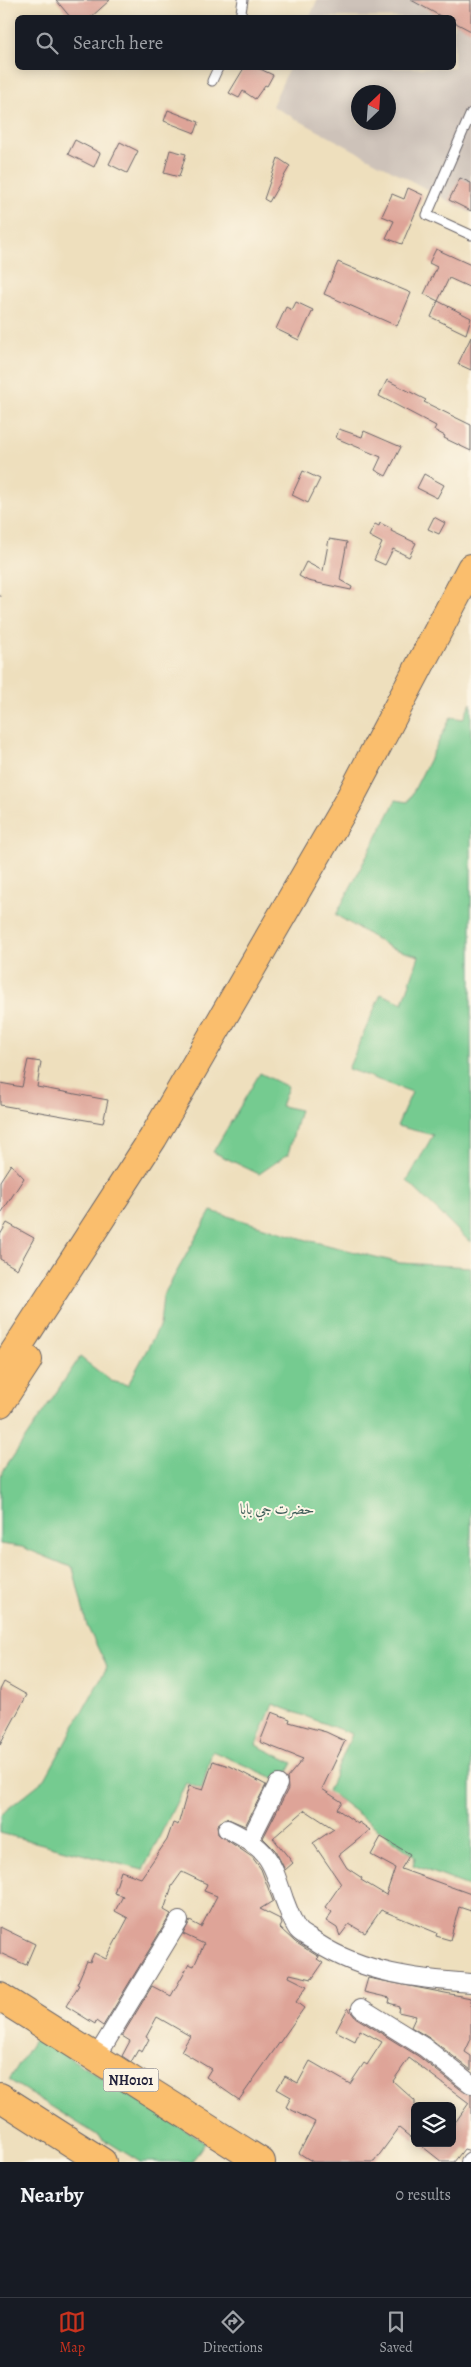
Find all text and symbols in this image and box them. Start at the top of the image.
search box [15,15,456,70]
icon: search [33,29,61,57]
text: Search here [73,30,163,56]
north arrow [351,85,396,130]
park label: حضرت جي بابا [240,1499,314,1521]
road number: NH0101 [104,2068,158,2092]
map controls [411,2102,456,2147]
button: layers [411,2102,456,2147]
text: Nearby [20,2181,83,2209]
text: 0 results [395,2184,451,2206]
tab: Map [58,2308,86,2357]
tab: Directions [203,2308,263,2357]
tab: Saved [380,2308,413,2357]

